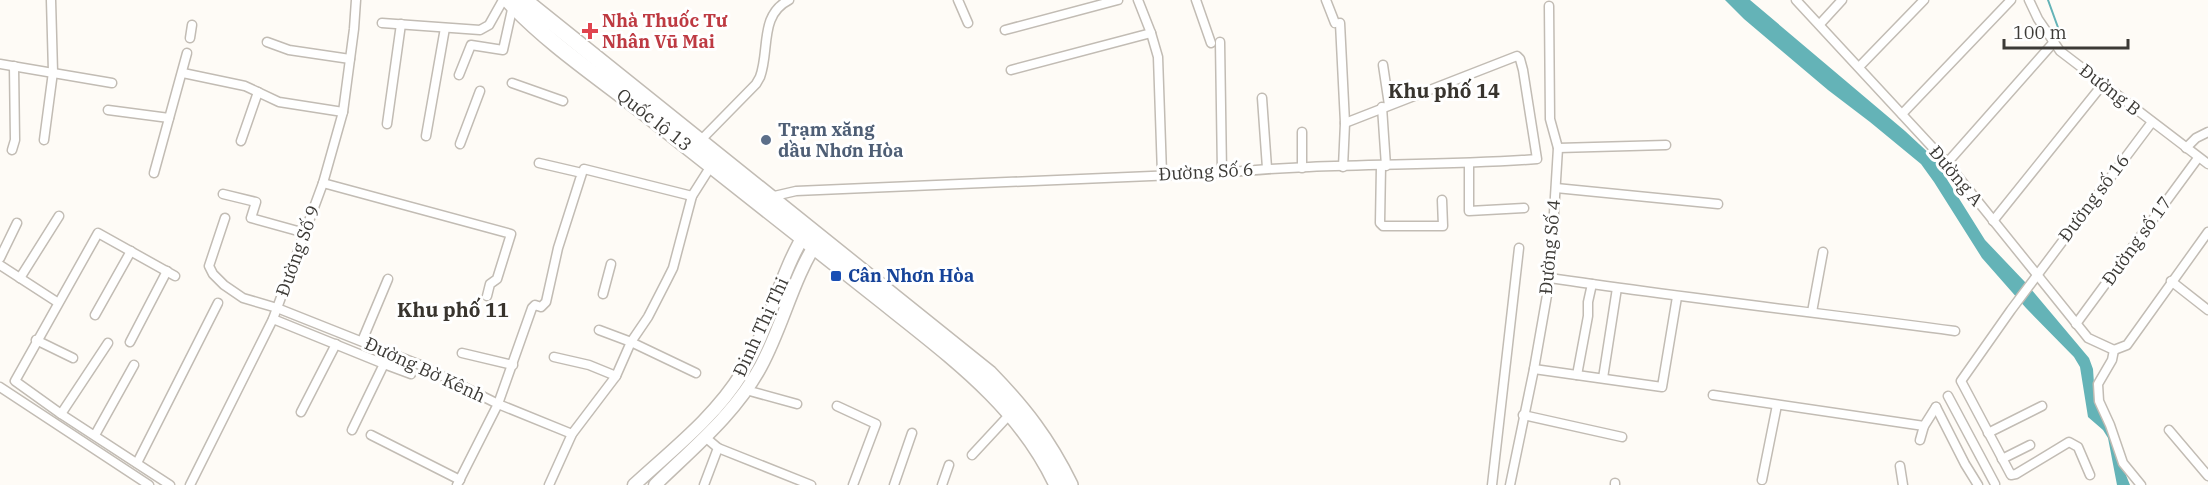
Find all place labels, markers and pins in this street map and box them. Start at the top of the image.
place label: Nhà Thuốc Tư Nhân Vū Mai [602,9,728,53]
marker: Nhà Thuốc Tư Nhân Vū Mai [583,24,597,38]
place label: Trạm xăng dầu Nhơn Hòa [778,118,904,162]
marker: Trạm xăng dầu Nhơn Hòa [759,133,773,147]
place label: Cân Nhơn Hòa [848,264,974,287]
marker: Cân Nhơn Hòa [829,269,843,283]

